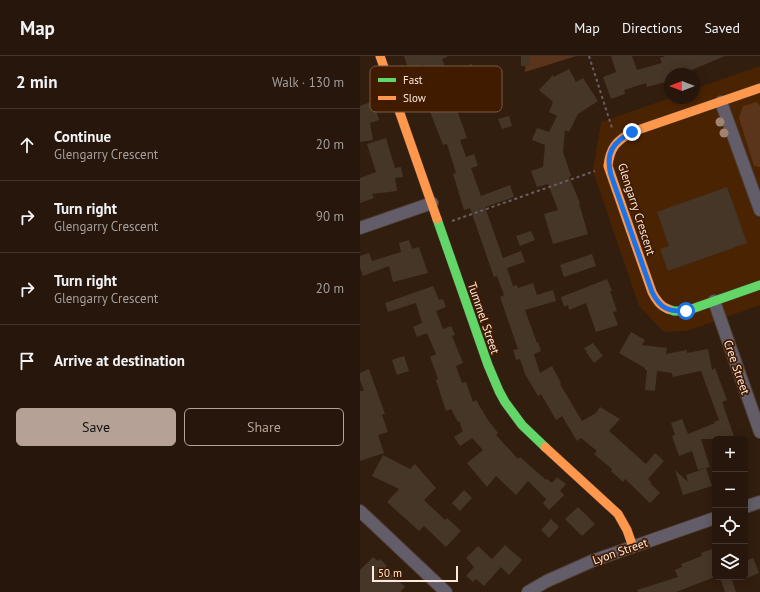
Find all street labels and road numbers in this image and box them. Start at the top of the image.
street label: Glengarry Crescent [615,161,659,257]
street label: Tummel Street [465,280,503,356]
street label: Cree Street [721,338,753,396]
street label: Lyon Street [590,535,650,567]

